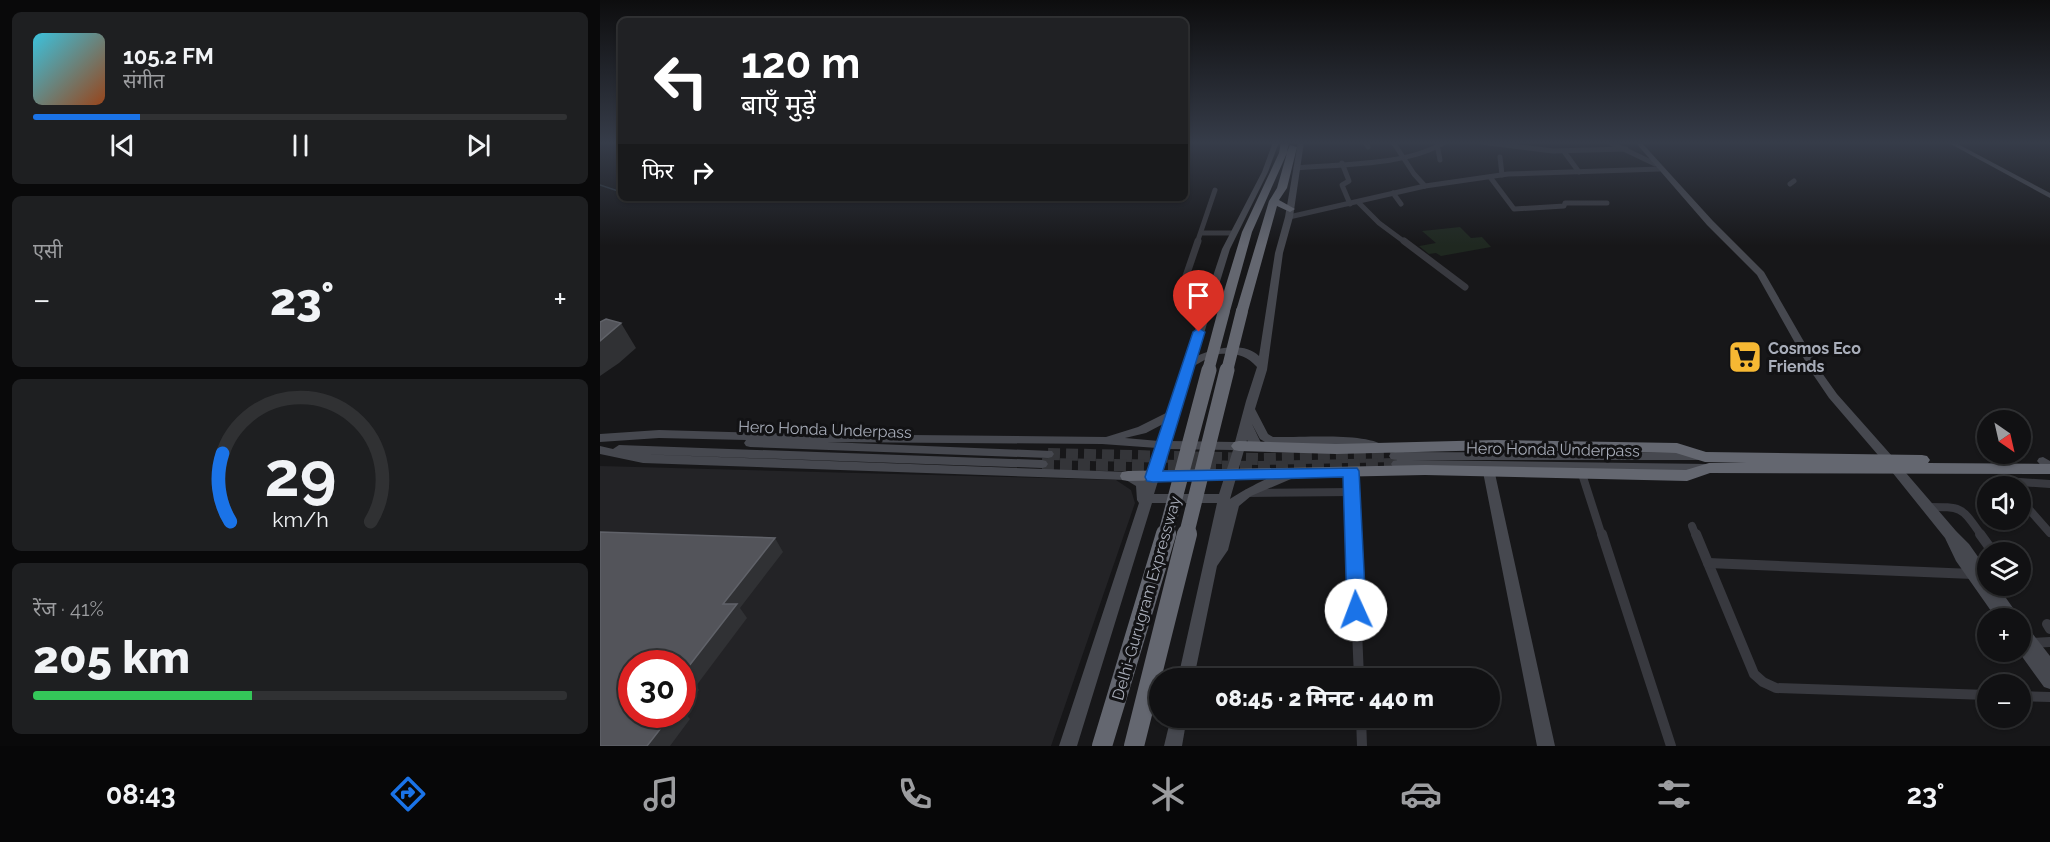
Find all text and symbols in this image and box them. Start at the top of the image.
text: 120 m [741,39,860,88]
icon: left [642,42,720,120]
text: 105.2 FM [123,43,214,69]
text: संगीत [123,69,164,93]
text: बाएँ मुड़ें [741,89,816,120]
icon: previous [106,129,139,162]
icon: pause [284,129,317,162]
icon: next [462,129,495,162]
icon: right [686,156,719,189]
text: फिर [642,158,674,184]
text: एसी [33,239,63,263]
pin [1173,270,1224,332]
text: 23° [270,273,334,326]
icon: arrive [1182,279,1215,312]
text: − [33,280,51,319]
text: + [553,280,567,319]
supermarket icon: Cosmos Eco Friends [1727,339,1763,375]
place label: Cosmos Eco Friends [1768,339,1861,376]
north arrow [1977,410,2031,464]
map controls [1977,410,2031,728]
street label: Hero Honda Underpass [738,417,912,442]
text: 29 [264,437,336,511]
street label: Hero Honda Underpass [1466,438,1640,461]
button: sound [1977,476,2031,530]
street label: Delhi-Gurugram Expressway [1108,494,1185,702]
text: km/h [272,507,328,532]
button: layers [1977,542,2031,596]
position arrow [1324,578,1388,642]
text: रेंज · 41% [33,597,104,621]
button: + [1977,608,2031,662]
text: 205 km [33,631,190,684]
speed limit sign: 30 [618,650,696,728]
button: − [1977,674,2031,728]
text: 08:45 · 2 मिनट · 440 m [1215,685,1434,711]
icon: directions [387,773,429,815]
icon: music [640,773,682,815]
icon: phone [894,773,936,815]
icon: climate [1147,773,1189,815]
icon: car [1400,773,1442,815]
icon: filters [1653,773,1695,815]
text: 08:43 [106,779,176,810]
text: 23° [1907,779,1944,810]

